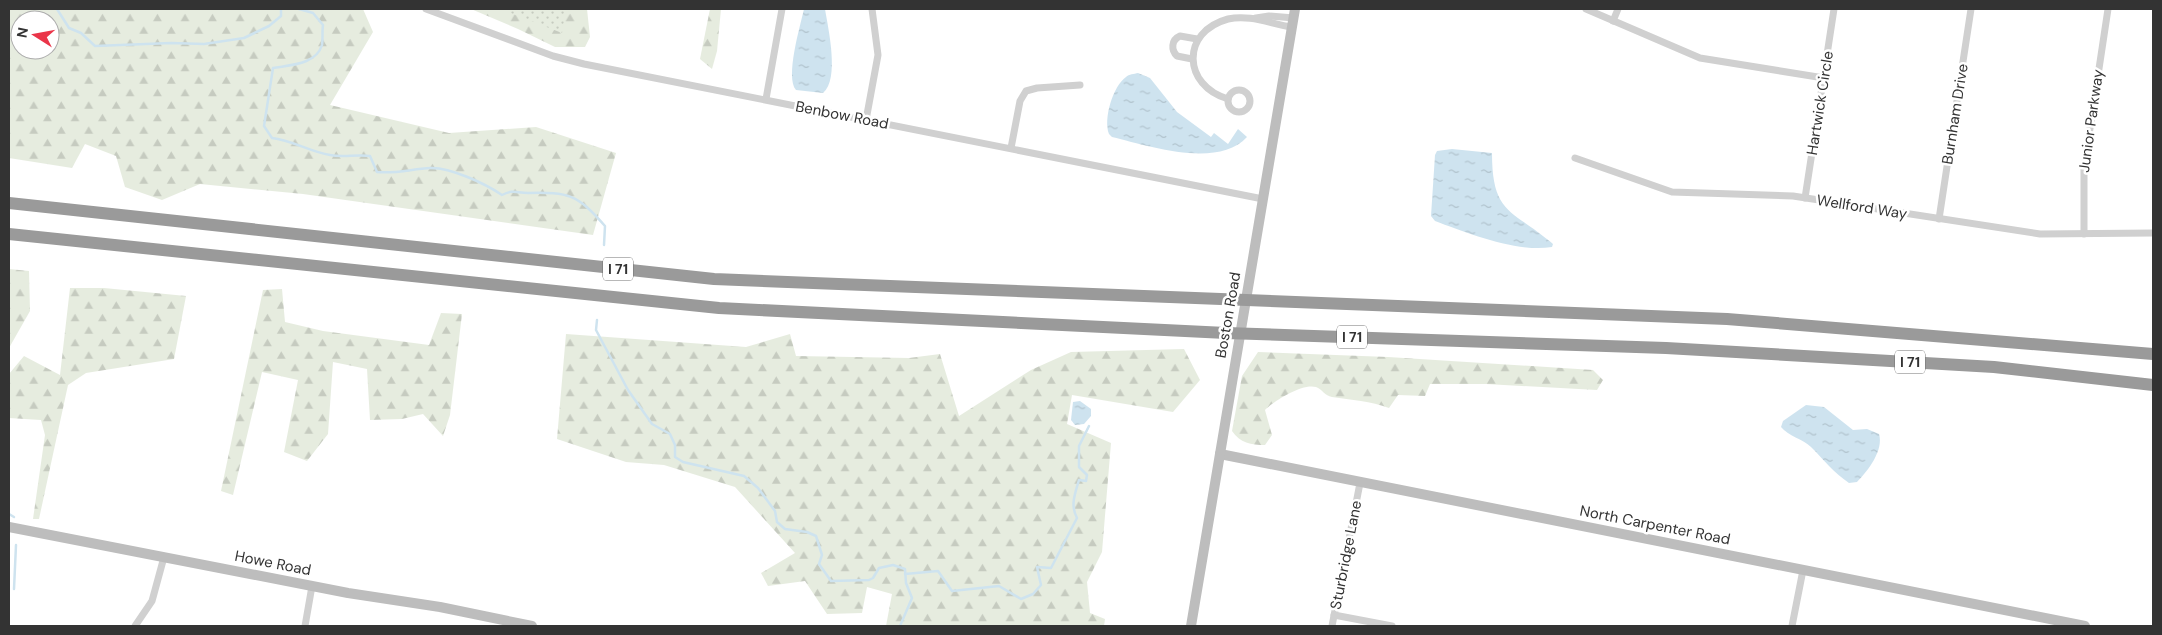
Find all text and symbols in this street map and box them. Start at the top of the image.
north arrow [10,10,60,60]
text: N [12,26,32,39]
street label: Hartwick Circle [1802,50,1838,156]
street label: Burnham Drive [1937,62,1973,166]
street label: Junior Parkway [2074,68,2108,174]
street label: Benbow Road [794,96,890,134]
street label: Wellford Way [1815,190,1909,224]
road number: I 71 [603,258,633,280]
street label: Boston Road [1211,270,1245,360]
road number: I 71 [1337,326,1367,348]
road number: I 71 [1895,351,1925,374]
street label: Sturbridge Lane [1326,499,1366,611]
street label: North Carpenter Road [1578,501,1732,549]
street label: Howe Road [233,546,313,580]

